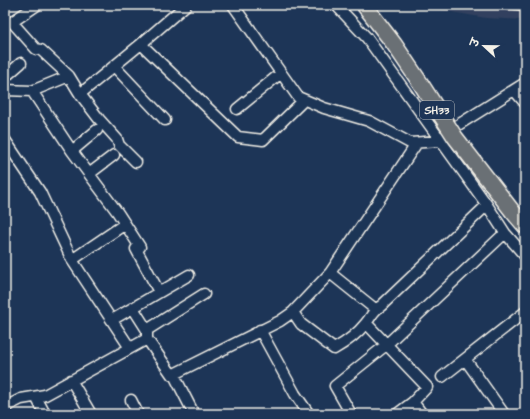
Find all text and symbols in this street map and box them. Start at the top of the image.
north arrow [464,26,504,66]
text: उ [466,35,484,50]
road number: SH33 [420,101,454,119]

